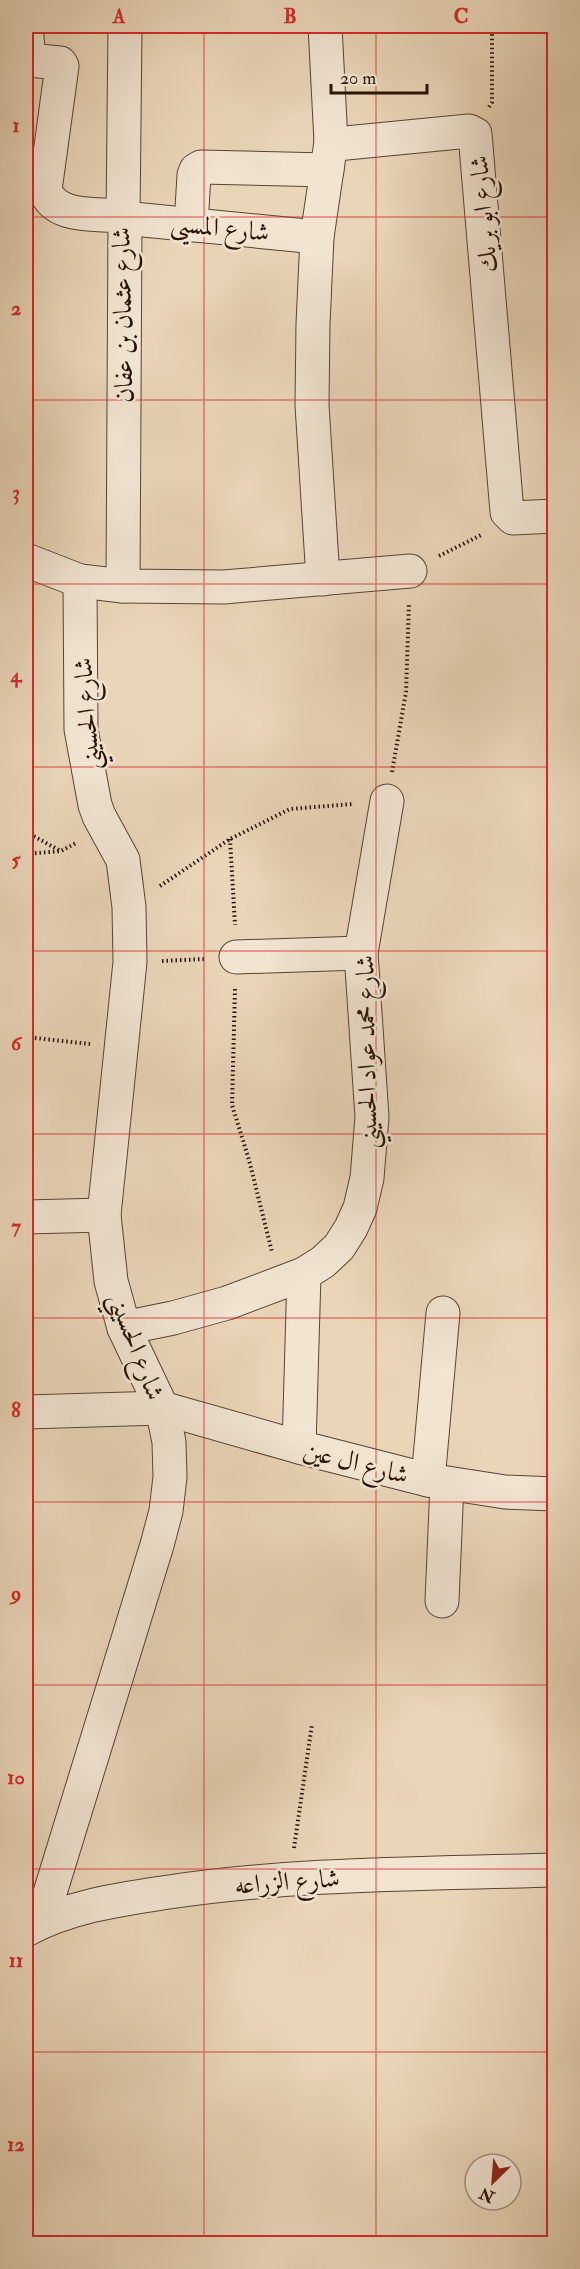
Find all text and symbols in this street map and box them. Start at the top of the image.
text: A [112,4,126,29]
text: B [283,4,297,29]
text: C [454,4,468,29]
scale bar [331,57,427,95]
text: 20 m [340,67,376,90]
text: 1 [12,113,20,138]
street label: شارع ابو بريك [463,154,510,274]
street label: شارع المسيى [168,207,271,254]
street label: شارع عثمان بن عفان [105,227,146,403]
text: 2 [11,296,21,321]
text: 3 [12,480,20,505]
street label: شارع الحسيني [67,656,114,771]
text: 4 [10,663,23,688]
text: 5 [12,847,22,872]
street label: شارع محمد عواد الحسيني [349,955,392,1149]
text: 6 [11,1031,23,1056]
text: 7 [11,1214,21,1239]
street label: شارع الحسيني [94,1288,171,1407]
text: 8 [11,1398,21,1423]
street label: شارع ال عين [299,1434,412,1496]
text: 9 [9,1581,21,1606]
text: 10 [7,1765,25,1790]
street label: شارع الزراعه [233,1862,341,1907]
text: 11 [9,1948,23,1973]
text: 12 [7,2132,25,2157]
north arrow [463,2152,523,2212]
text: N [476,2182,499,2207]

